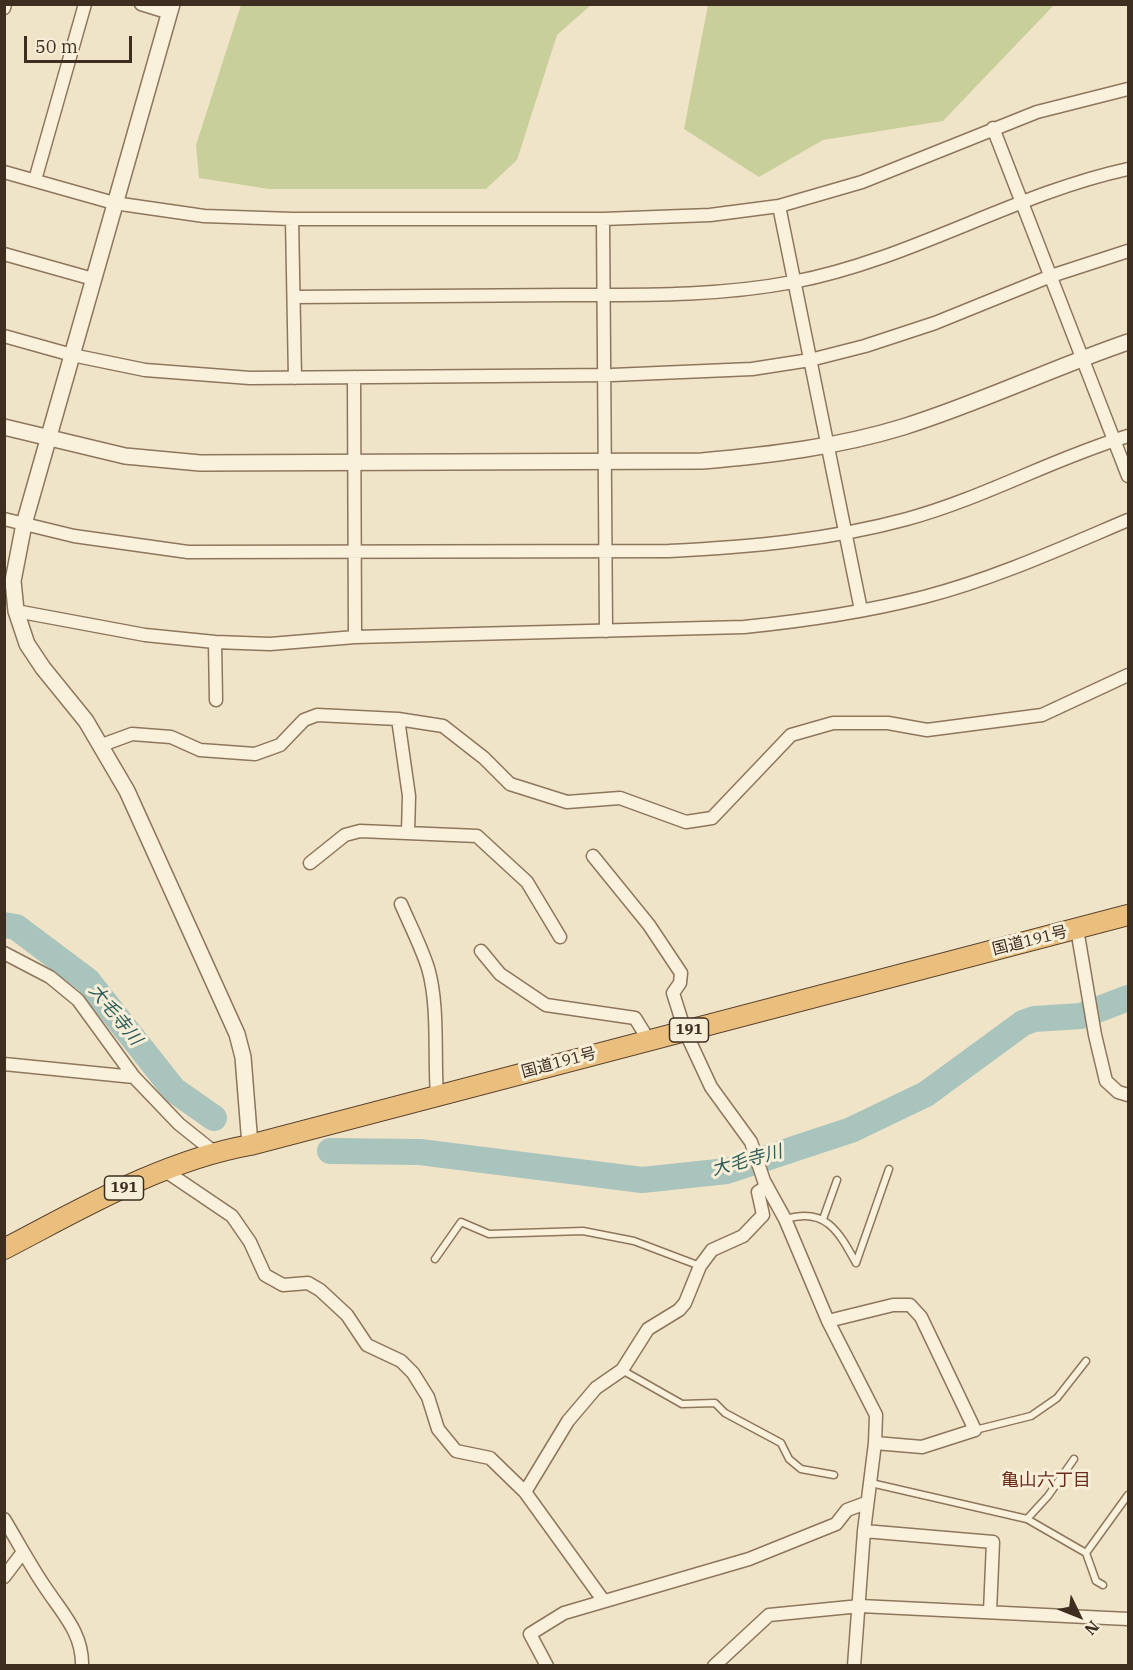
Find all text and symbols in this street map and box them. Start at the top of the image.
scale bar [27,24,135,62]
text: 50 m [35,35,78,58]
street label: 国道191号 [990,922,1070,960]
water label: 大毛寺川 [84,980,146,1050]
road number: 191 [670,1018,708,1042]
street label: 国道191号 [519,1044,599,1082]
water label: 大毛寺川 [709,1141,785,1181]
road number: 191 [104,1176,144,1200]
district label: 亀山六丁目 [1001,1470,1091,1492]
north arrow [1049,1586,1109,1646]
text: N [1081,1617,1104,1640]

